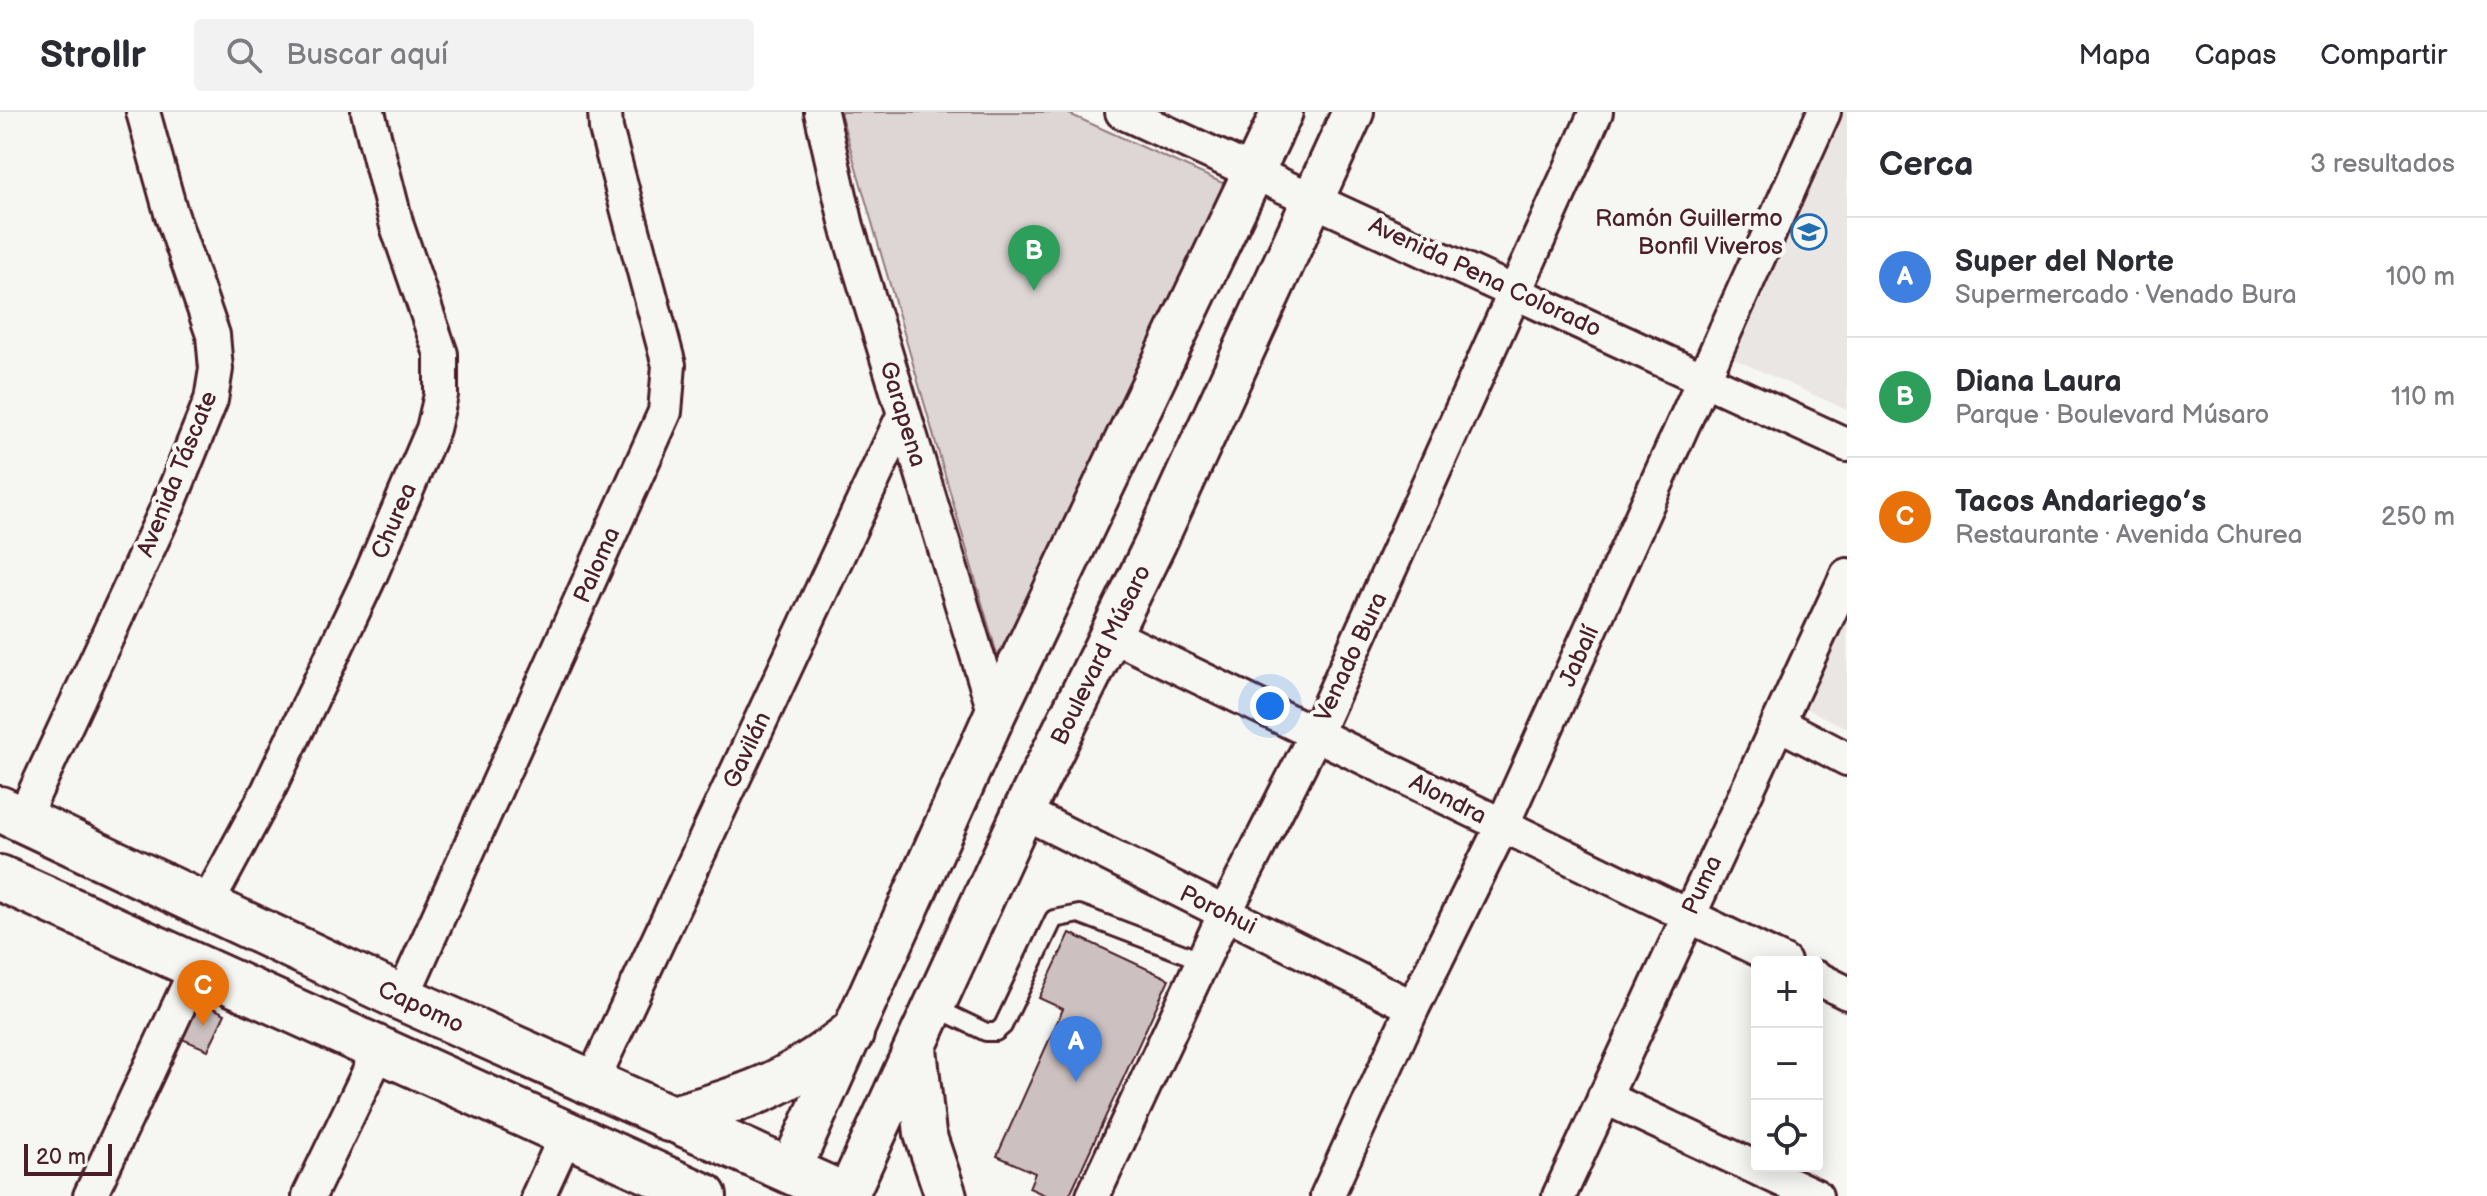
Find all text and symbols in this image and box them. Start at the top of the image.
search box [194,19,754,91]
text: Strollr [40,33,146,78]
icon: search [222,33,266,77]
text: Buscar aquí [286,37,448,73]
text: Mapa [2078,39,2151,72]
text: Capas [2195,39,2276,72]
text: Compartir [2320,39,2447,72]
text: Cerca [1879,144,1974,185]
text: 3 resultados [2310,149,2455,180]
place label: Ramón Guillermo Bonfil Viveros [1595,204,1783,261]
street label: Avenida Pena Colorado [1364,210,1606,344]
school or university icon: Ramón Guillermo Bonfil Viveros [1790,213,1828,251]
pin: B [1008,225,1060,291]
text: Super del Norte [1955,244,2174,280]
text: A [1897,262,1913,293]
text: 100 m [2386,262,2455,293]
text: Supermercado · Venado Bura [1955,280,2297,311]
street label: Garapena [873,358,933,470]
text: Diana Laura [1955,364,2122,400]
text: B [1896,382,1914,413]
text: 110 m [2391,382,2455,413]
street label: Avenida Táscate [131,387,223,561]
text: Parque · Boulevard Músaro [1955,400,2269,431]
street label: Churea [365,479,423,563]
text: Tacos Andariego’s [1955,484,2206,520]
text: C [1896,502,1914,533]
text: 250 m [2381,502,2455,533]
text: Restaurante · Avenida Churea [1955,520,2302,551]
street label: Paloma [567,523,627,607]
street label: Boulevard Músaro [1045,560,1157,750]
street label: Venado Bura [1308,588,1394,726]
street label: Jabalí [1553,621,1605,691]
your location [1250,686,1290,726]
street label: Gavilán [717,707,777,793]
street label: Alondra [1405,767,1491,831]
street label: Puma [1676,851,1728,919]
street label: Porohui [1175,879,1261,941]
map controls [1751,956,1823,1172]
button: + [1751,956,1823,1028]
pin: C [177,960,229,1026]
street label: Capomo [373,974,469,1040]
pin: A [1050,1016,1102,1082]
button: − [1751,1028,1823,1100]
button: locate [1751,1100,1823,1172]
scale bar [24,1140,112,1176]
text: 20 m [36,1144,86,1171]

